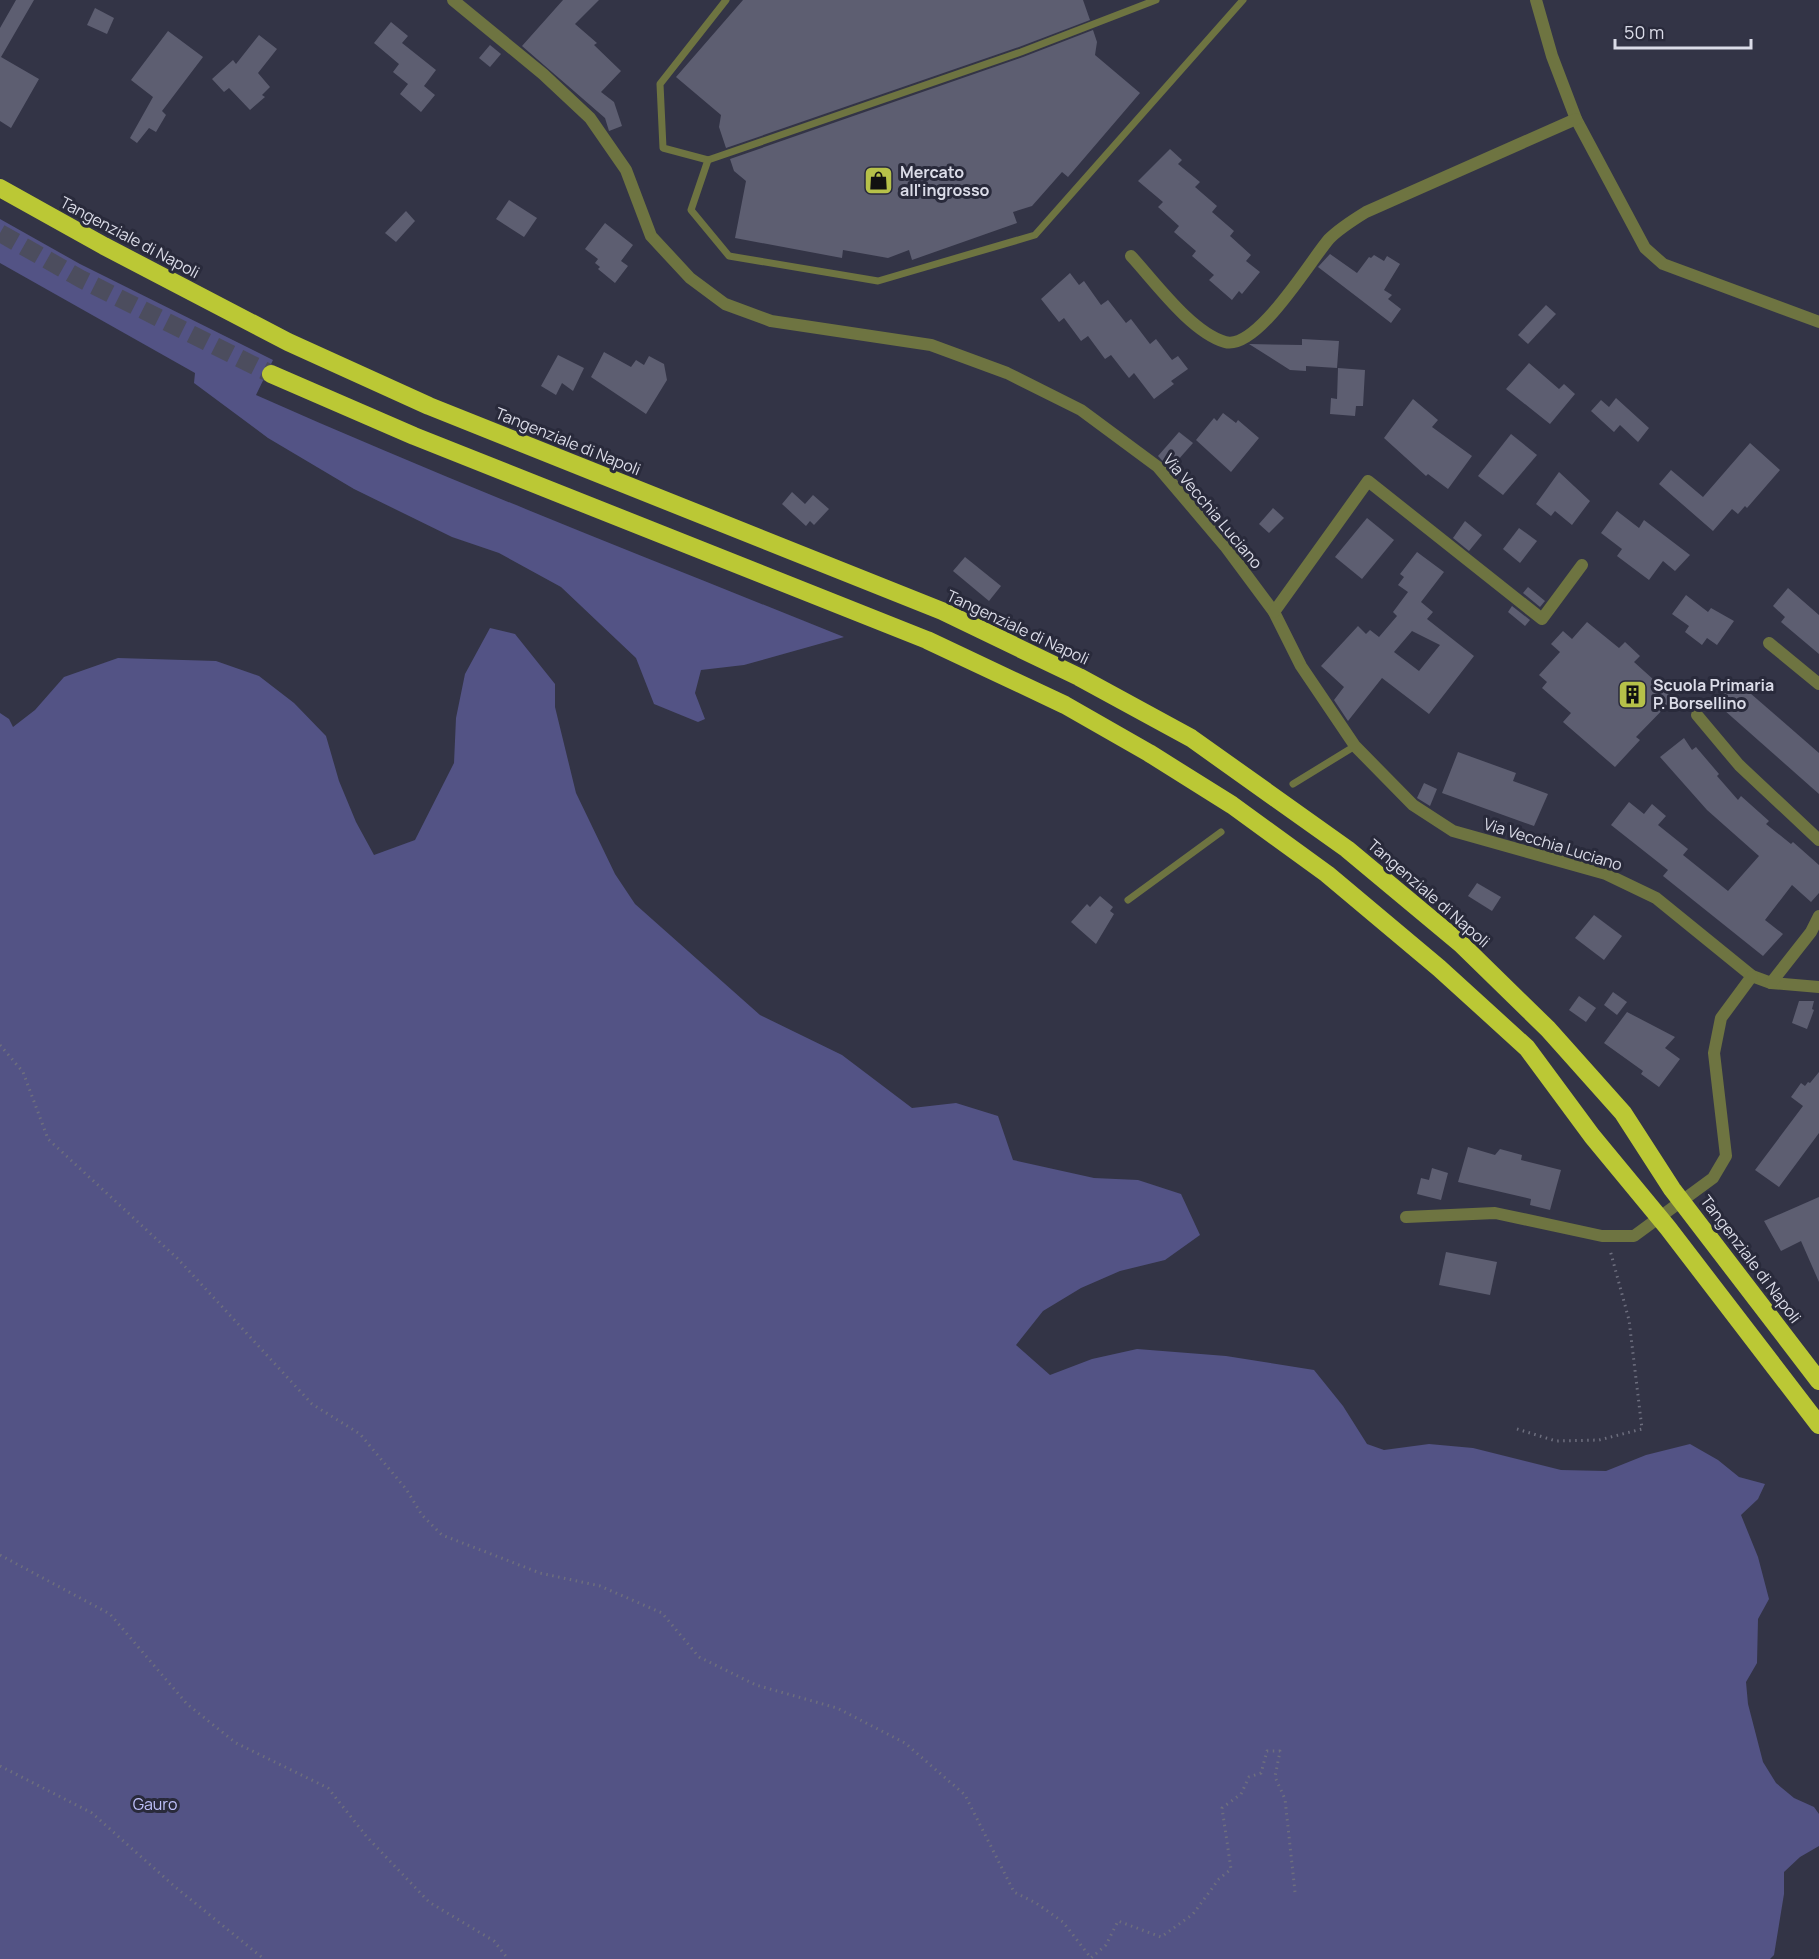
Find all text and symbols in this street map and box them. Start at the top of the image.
scale bar [1615,12,1752,50]
text: 50 m [1624,20,1664,44]
place label: Mercato all'ingrosso [900,161,990,201]
shop icon: Mercato all'ingrosso [863,165,895,197]
street label: Tangenziale di Napoli [56,191,204,283]
street label: Tangenziale di Napoli [492,402,644,480]
street label: Via Vecchia Luciano [1158,449,1268,573]
street label: Tangenziale di Napoli [943,584,1093,670]
place label: Scuola Primaria P. Borsellino [1653,674,1774,714]
building icon: Scuola Primaria P. Borsellino [1616,678,1648,710]
street label: Via Vecchia Luciano [1481,812,1625,876]
street label: Tangenziale di Napoli [1363,834,1495,952]
street label: Tangenziale di Napoli [1696,1191,1806,1327]
park label: Gauro [133,1793,177,1815]

